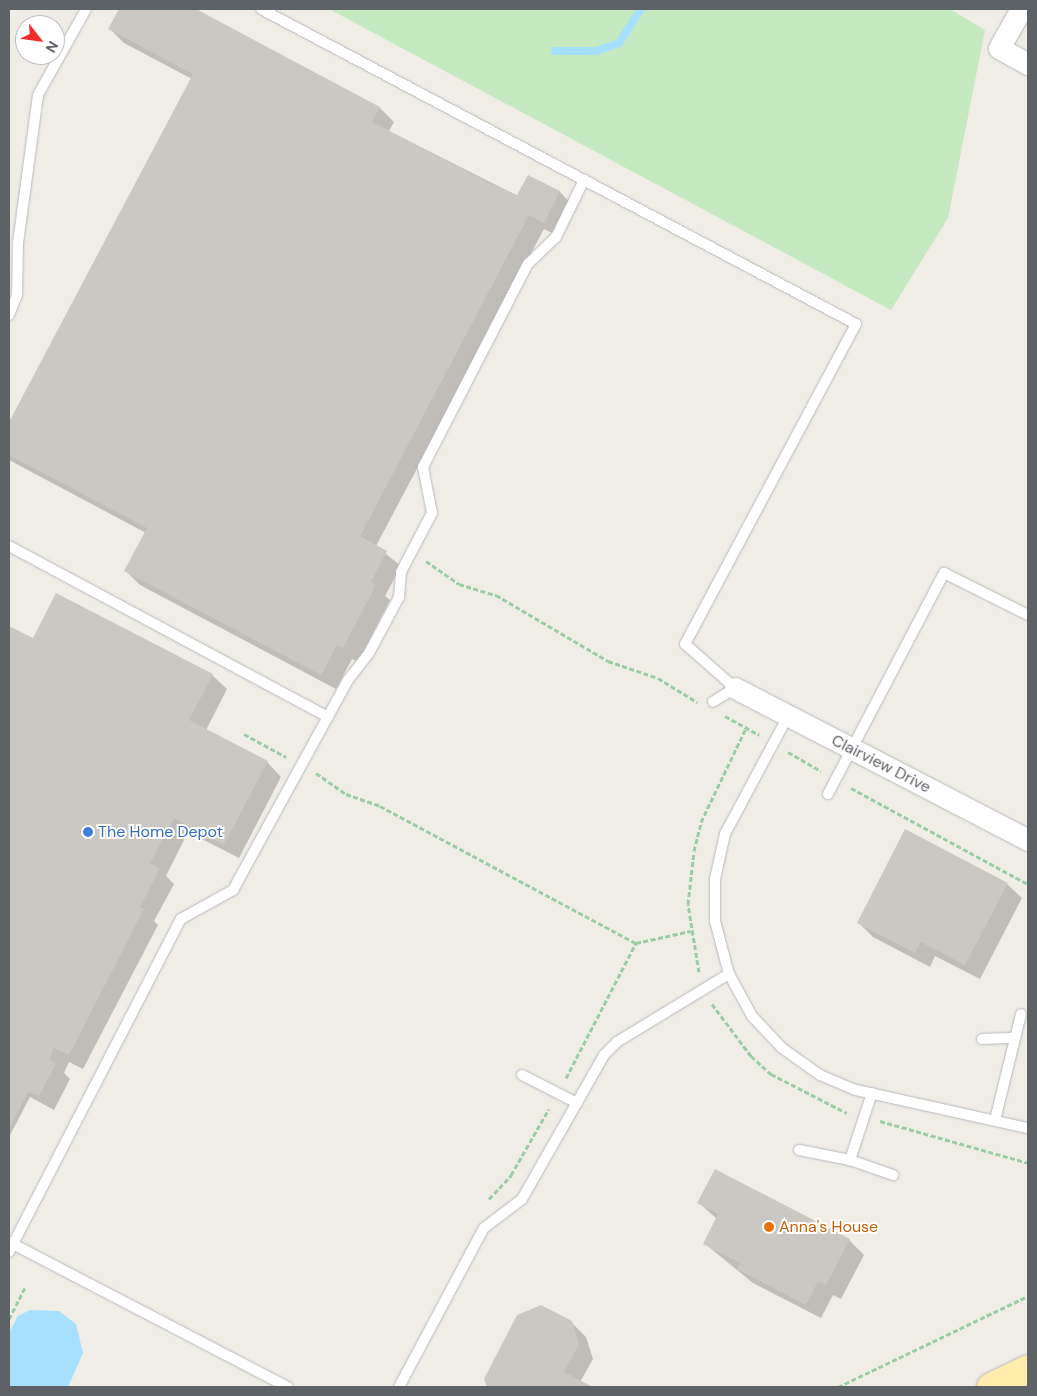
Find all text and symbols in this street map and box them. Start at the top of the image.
north arrow [15,15,65,65]
text: N [42,38,62,56]
street label: Clairview Drive [828,731,934,797]
place label: The Home Depot [98,822,223,842]
marker: The Home Depot [82,826,94,838]
place label: Anna's House [779,1217,878,1237]
marker: Anna's House [763,1221,775,1233]

